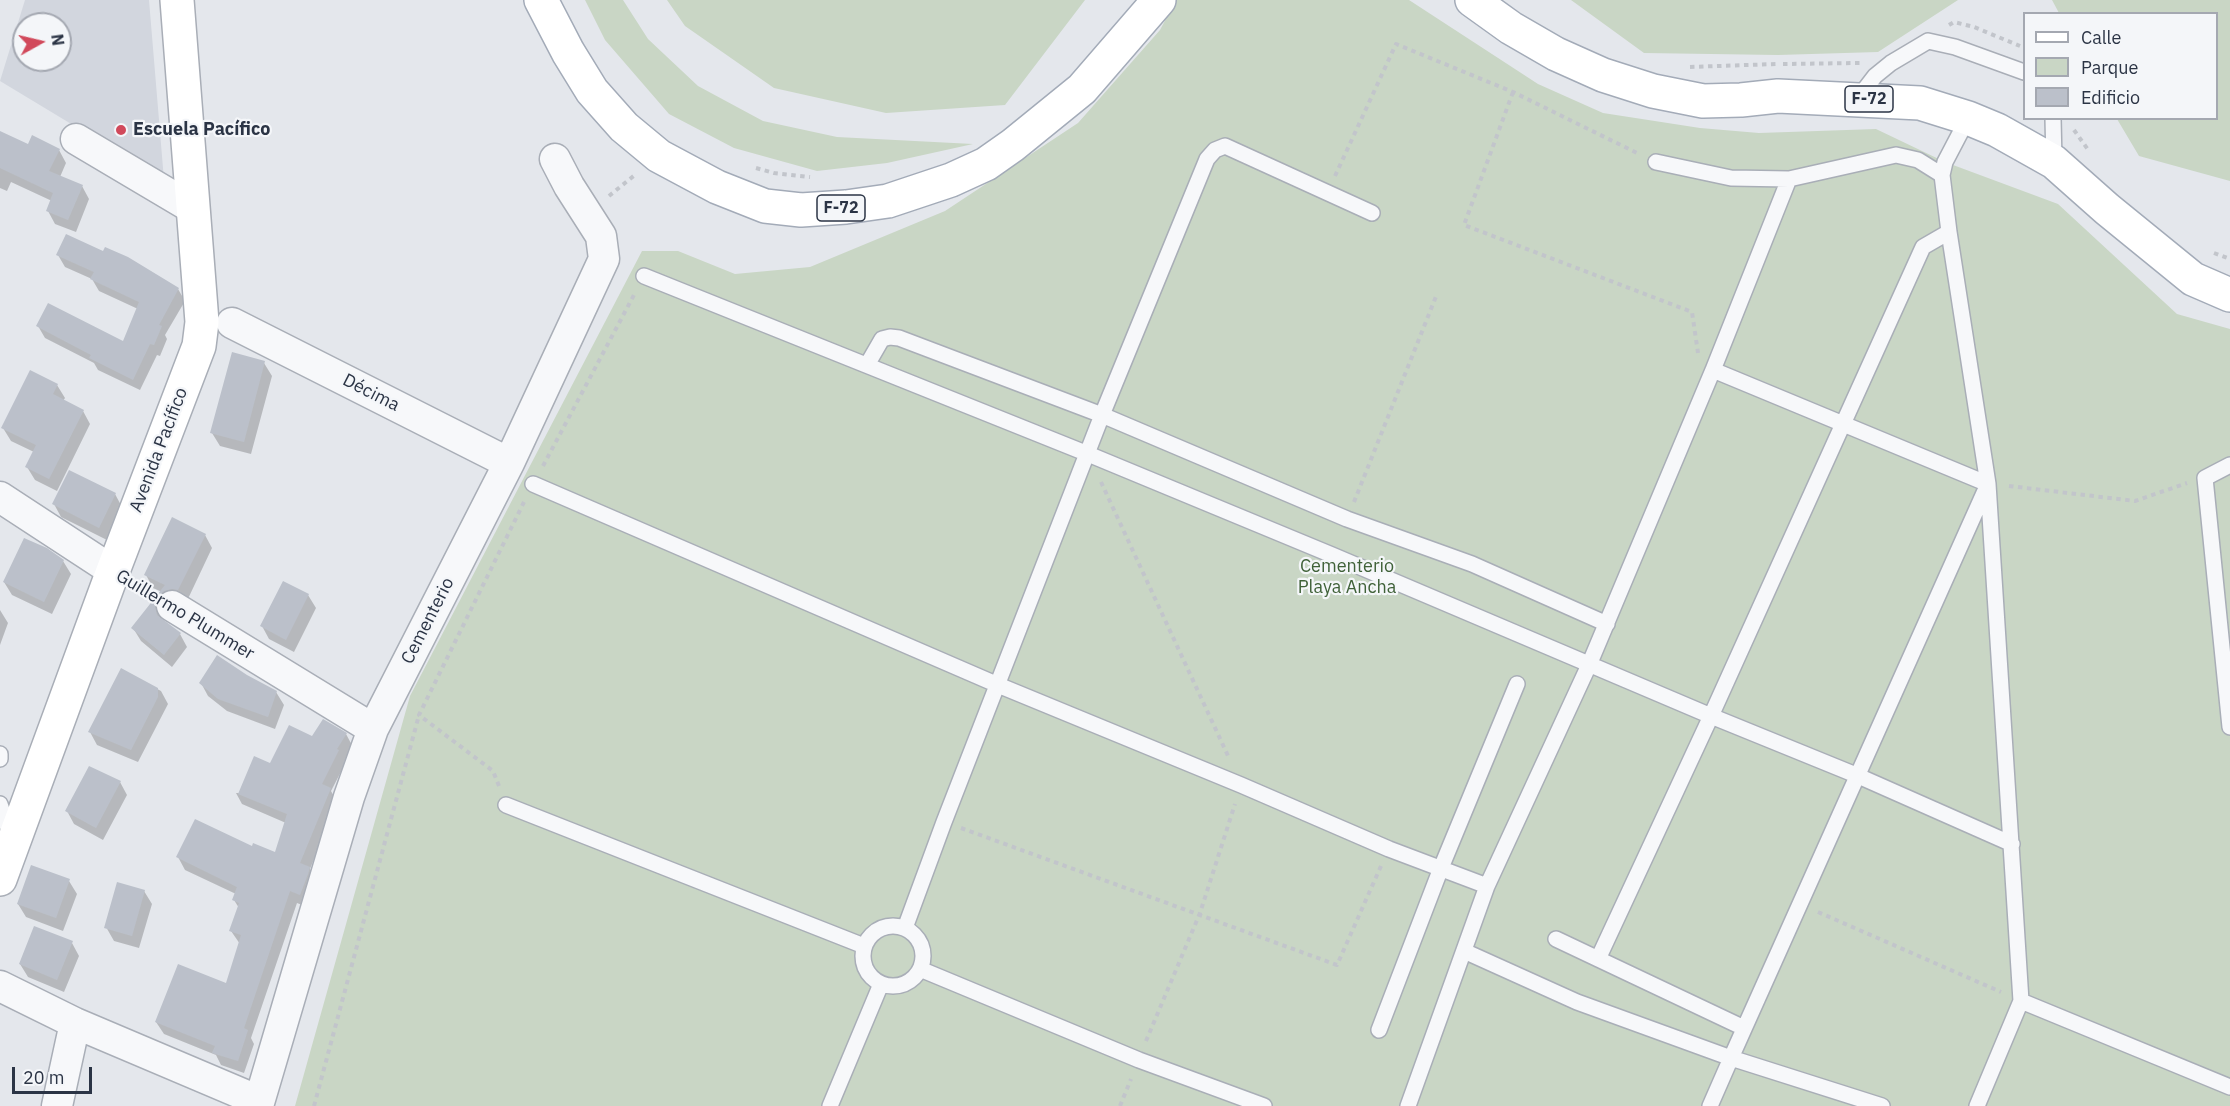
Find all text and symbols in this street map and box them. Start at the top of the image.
north arrow [12,12,72,72]
legend [2023,12,2218,120]
text: Calle [2081,26,2121,49]
text: N [47,33,69,47]
text: Parque [2081,56,2138,79]
road number: F-72 [1845,86,1893,112]
text: Edificio [2081,86,2140,109]
place label: Escuela Pacífico [133,119,270,141]
marker: Escuela Pacífico [114,123,128,137]
road number: F-72 [817,195,865,221]
street label: Décima [339,370,403,416]
street label: Avenida Pacífico [125,385,193,515]
park label: Cementerio Playa Ancha [1298,556,1396,598]
street label: Guillermo Plummer [112,565,258,665]
street label: Cementerio [397,574,459,668]
scale bar [15,1055,94,1093]
text: 20 m [23,1066,65,1089]

